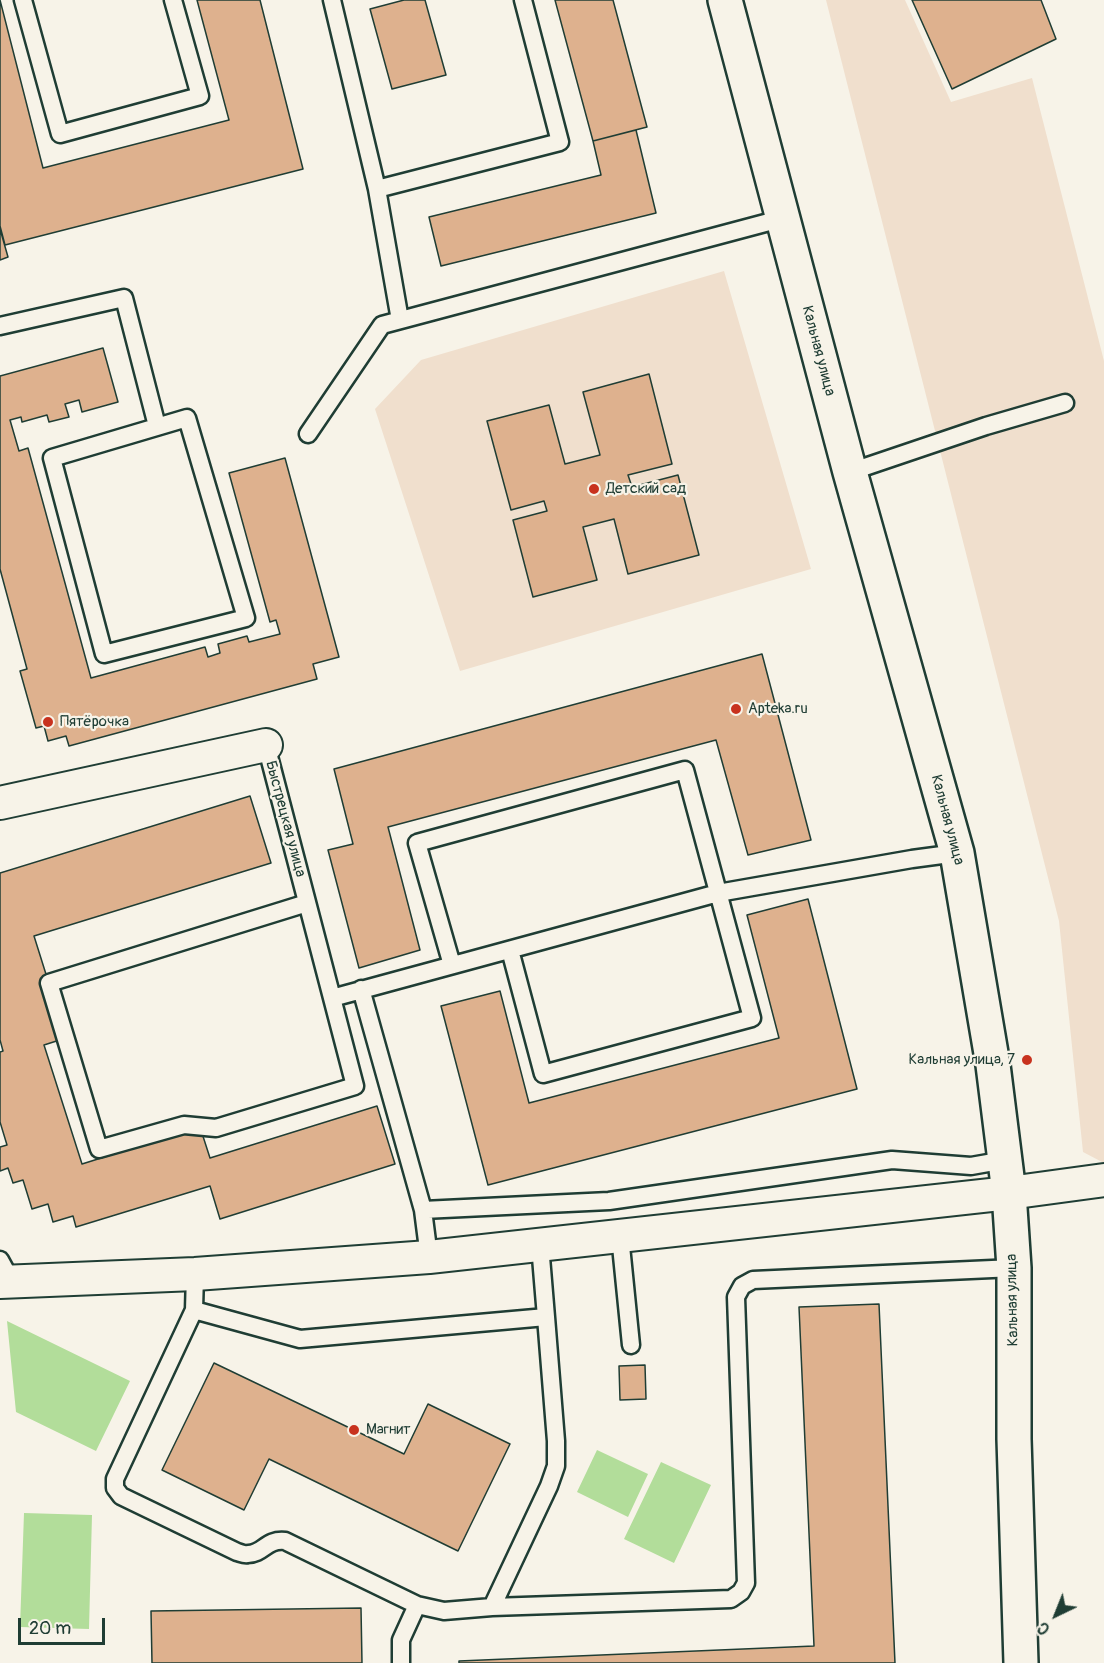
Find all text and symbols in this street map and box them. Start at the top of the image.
street label: Кальная улица [797,304,839,398]
place label: Детский сад [606,480,686,498]
marker: Детский сад [587,482,601,496]
place label: Apteka.ru [748,700,808,718]
marker: Apteka.ru [729,702,743,716]
place label: Пятёрочка [60,713,129,731]
marker: Пятёрочка [41,715,55,729]
street label: Быстрецкая улица [261,759,309,879]
street label: Кальная улица [926,773,968,867]
place label: Кальная улица, 7 [909,1051,1015,1069]
marker: Кальная улица, 7 [1020,1053,1034,1067]
street label: Кальная улица [1003,1254,1023,1346]
place label: Магнит [366,1421,411,1439]
marker: Магнит [347,1423,361,1437]
north arrow [1026,1585,1086,1645]
scale bar [21,1606,108,1644]
text: 20 m [29,1617,71,1640]
text: С [1033,1617,1054,1639]

